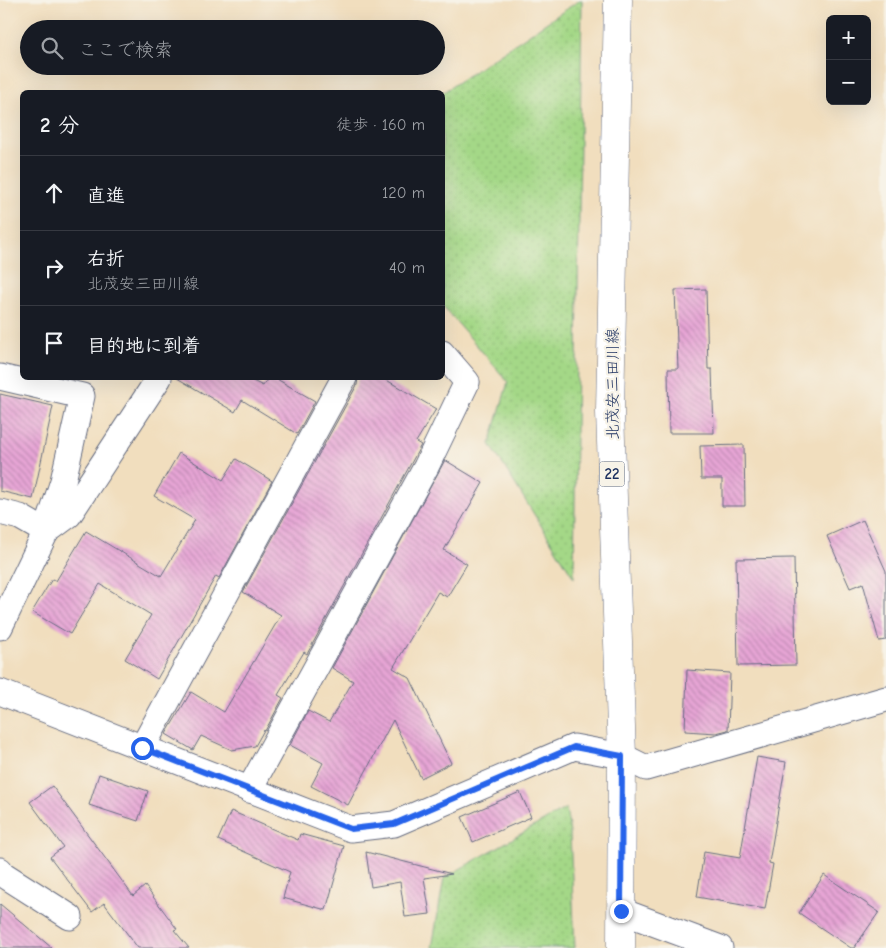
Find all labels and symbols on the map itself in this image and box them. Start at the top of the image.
street label: 北茂安三田川線 [604,328,622,440]
road number: 22 [600,462,624,486]
route start [131,737,154,760]
route end [610,900,633,923]

